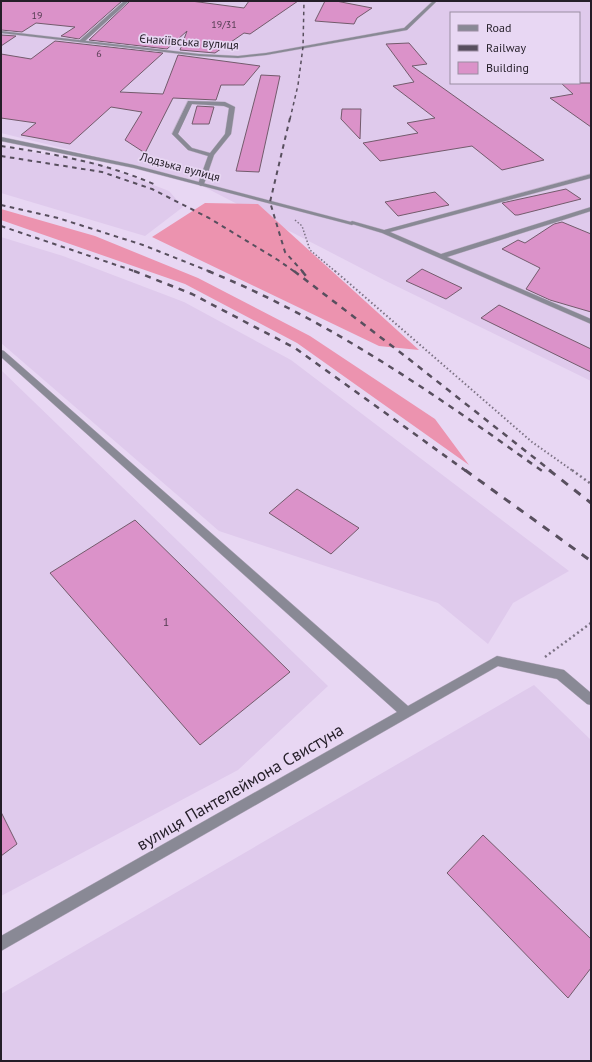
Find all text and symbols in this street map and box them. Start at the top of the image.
house number: 19 [32,9,42,22]
legend [450,12,580,84]
house number: 19/31 [211,18,237,31]
text: Road [486,20,511,35]
street label: Єнакіївська вулиця [139,31,239,52]
text: Railway [486,40,526,55]
house number: 6 [96,47,102,60]
text: Building [486,60,529,75]
street label: Лодзька вулиця [137,148,222,184]
house number: 1 [163,614,169,629]
street label: вулиця Пантелеймона Свистуна [133,719,347,855]

